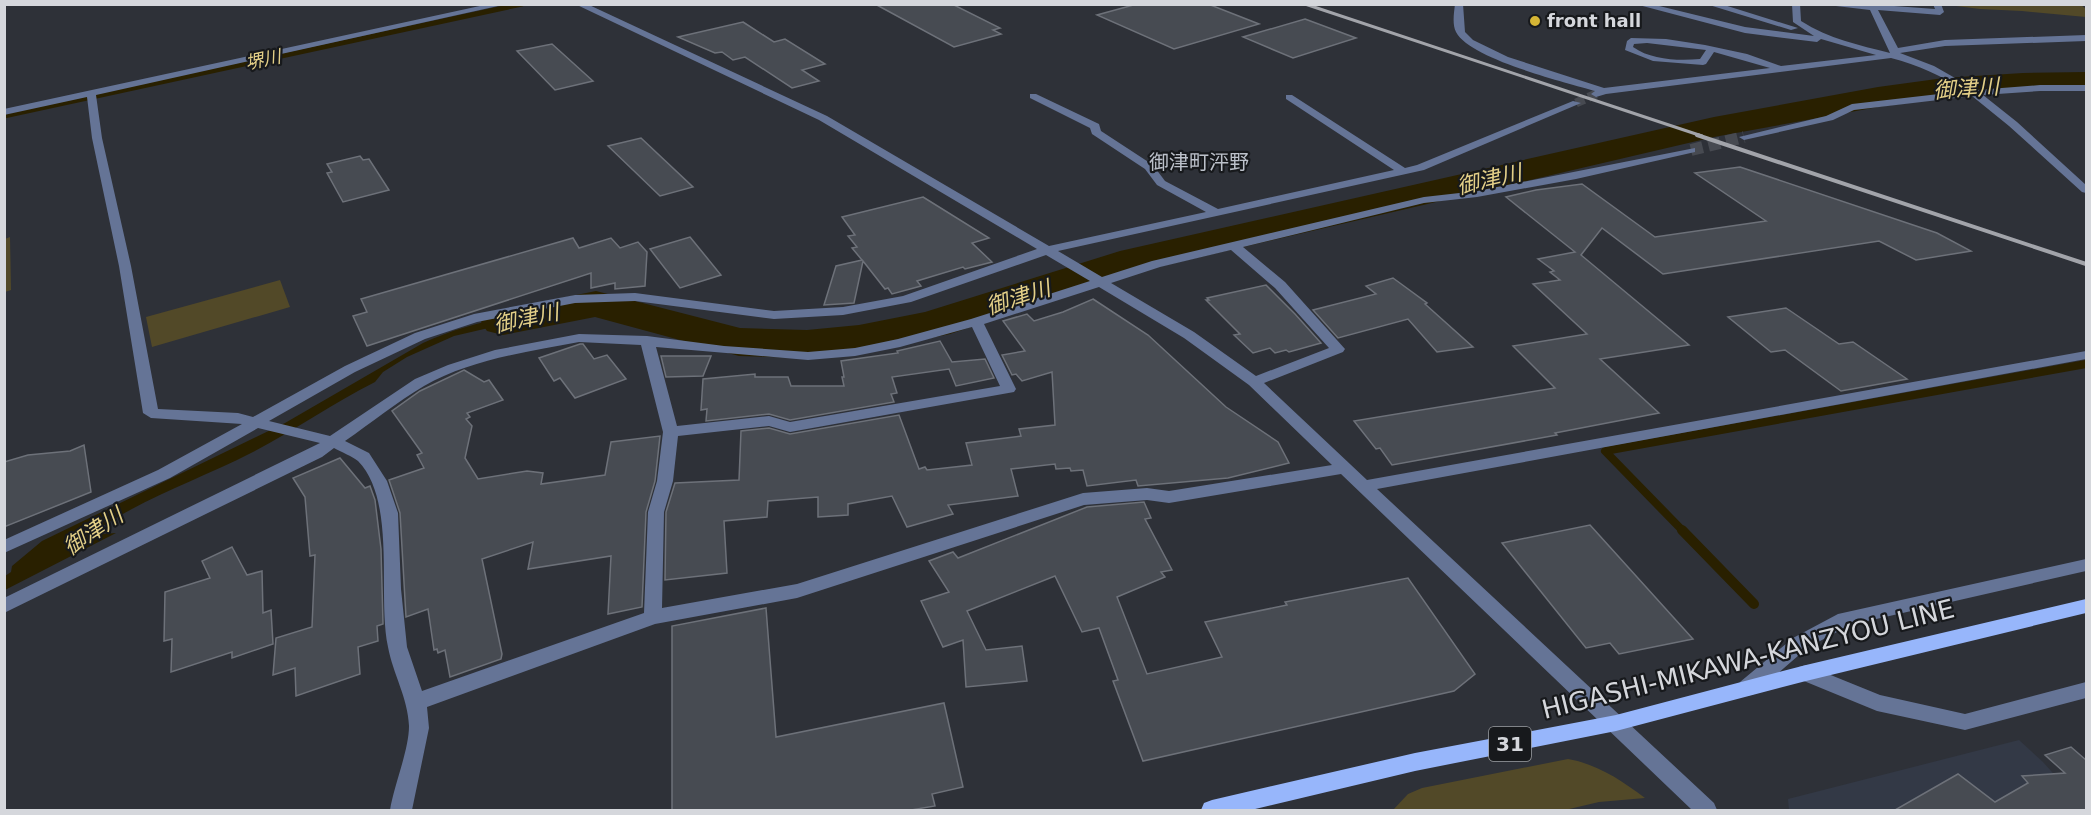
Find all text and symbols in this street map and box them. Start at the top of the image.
place label: front hall [1547,10,1641,31]
marker: front hall [1528,14,1542,28]
water label: 堺川 [243,45,285,74]
water label: 御津川 [1932,74,2002,103]
district label: 御津町泙野 [1149,150,1249,174]
water label: 御津川 [1454,159,1526,199]
water label: 御津川 [983,275,1055,320]
water label: 御津川 [491,299,563,338]
water label: 御津川 [59,501,129,560]
street label: HIGASHI-MIKAWA-KANZYOU LINE [1539,593,1957,725]
road number: 31 [1489,727,1531,761]

